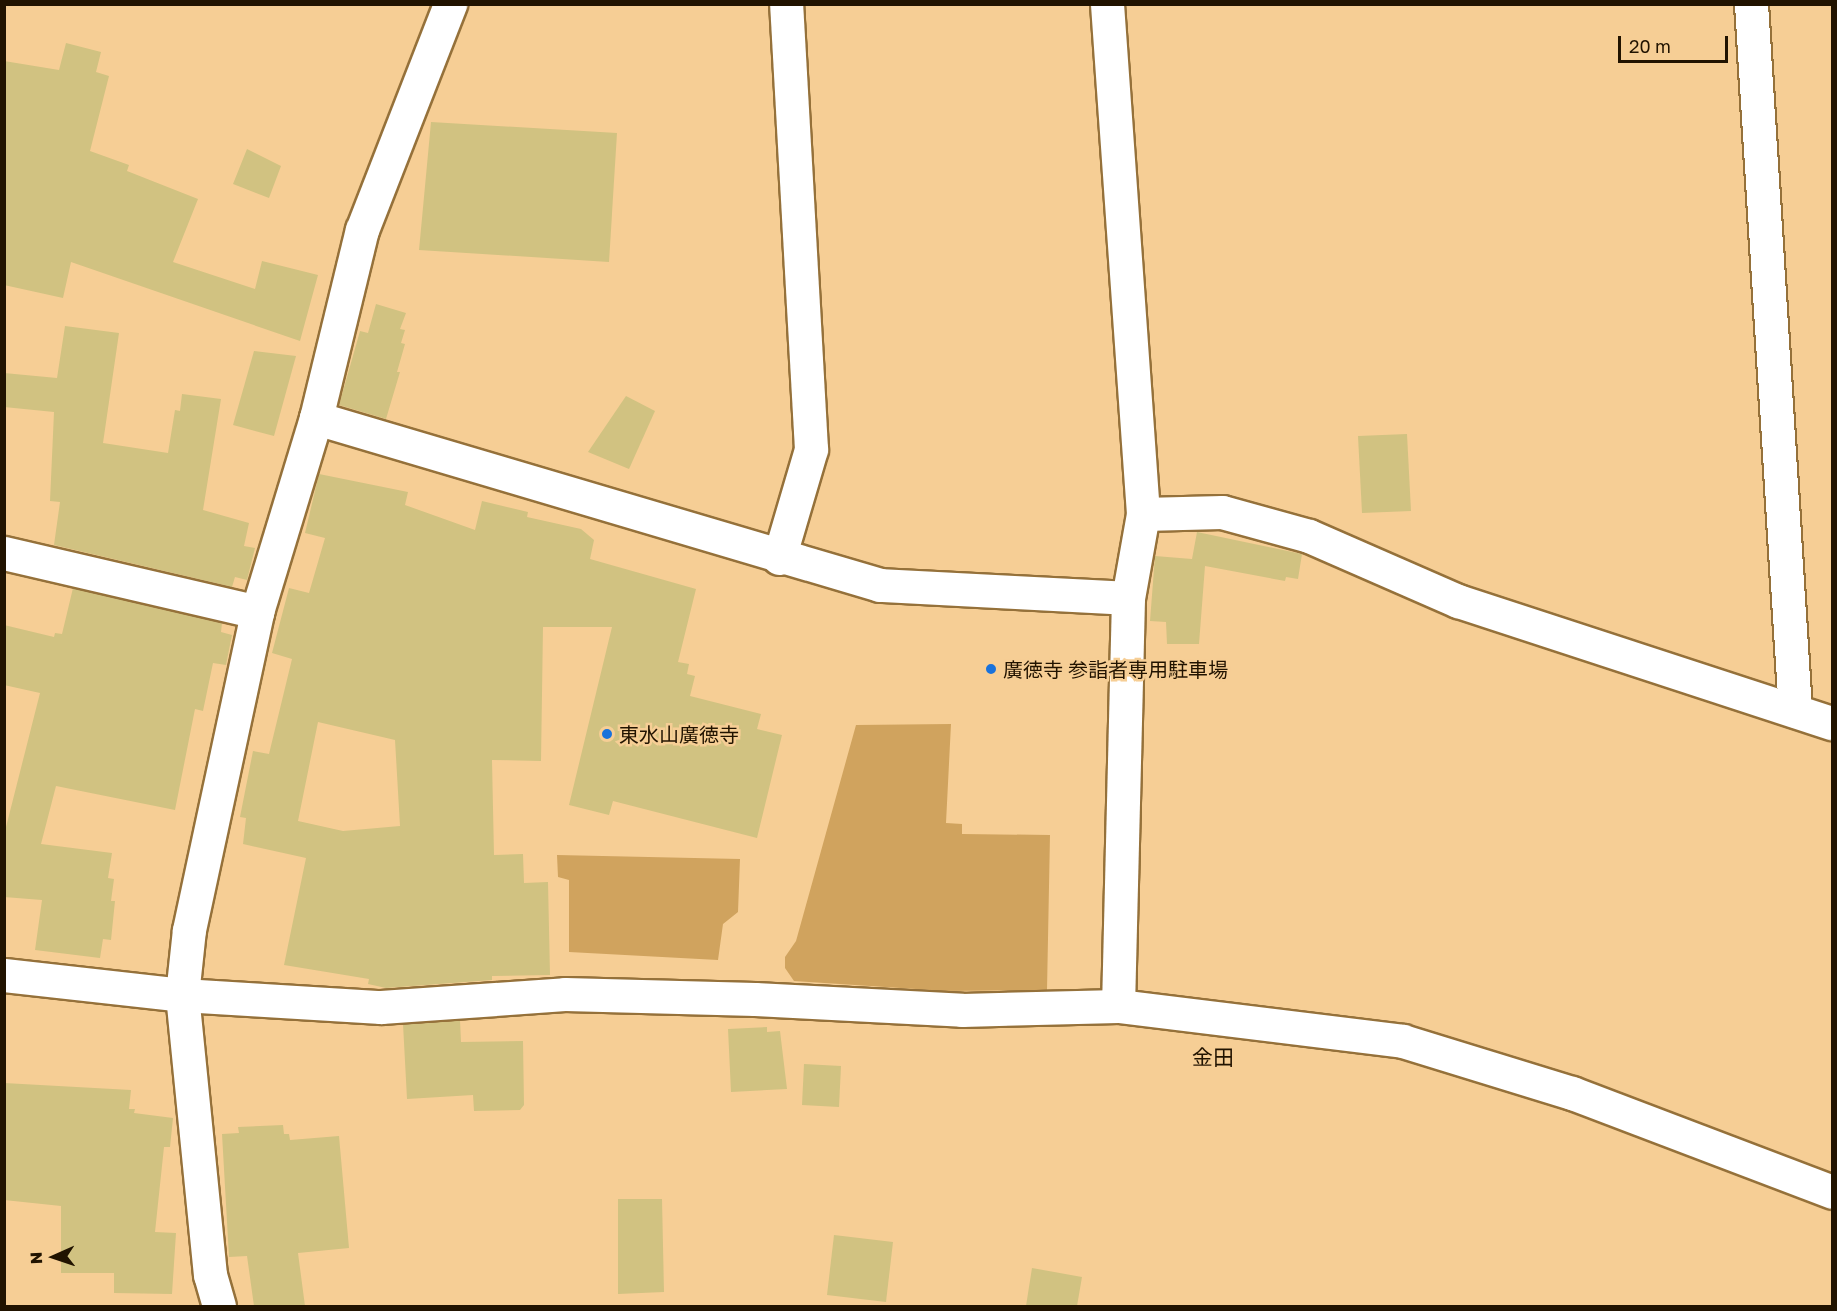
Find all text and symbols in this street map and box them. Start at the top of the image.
scale bar [1621,24,1730,62]
text: 20 m [1629,35,1671,57]
place label: 廣徳寺 参詣者専用駐車場 [1003,657,1228,681]
marker: 廣徳寺 参詣者専用駐車場 [984,662,998,676]
place label: 東水山廣徳寺 [619,722,739,746]
marker: 東水山廣徳寺 [600,727,614,741]
district label: 金田 [1192,1044,1234,1070]
north arrow [24,1227,84,1287]
text: N [26,1251,46,1265]

